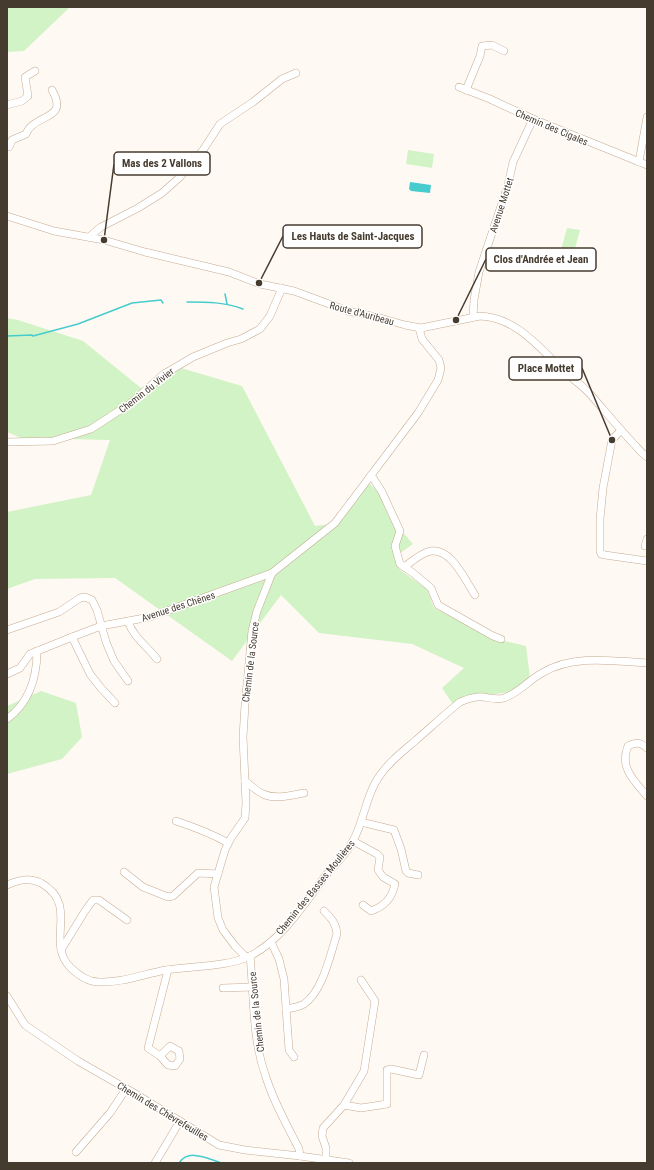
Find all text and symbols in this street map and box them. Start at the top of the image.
street label: Chemin des Cigales [514,107,590,148]
callout: Mas des 2 Vallons [114,152,210,175]
text: Mas des 2 Vallons [122,157,202,170]
street label: Avenue Mottet [487,176,516,234]
callout: Les Hauts de Saint-Jacques [283,225,422,248]
text: Les Hauts de Saint-Jacques [292,230,414,243]
callout: Clos d'Andrée et Jean [486,248,596,271]
text: Clos d'Andrée et Jean [494,253,588,266]
street label: Route d'Auribeau [328,300,396,327]
callout: Place Mottet [509,357,582,380]
text: Place Mottet [518,362,575,375]
street label: Chemin du Vivier [117,366,176,415]
street label: Avenue des Chênes [140,589,217,624]
street label: Chemin de la Source [240,621,261,703]
street label: Chemin des Basses Moulières [274,837,357,937]
street label: Chemin de la Source [247,971,266,1053]
street label: Chemin des Chèvrefeuilles [115,1080,211,1143]

